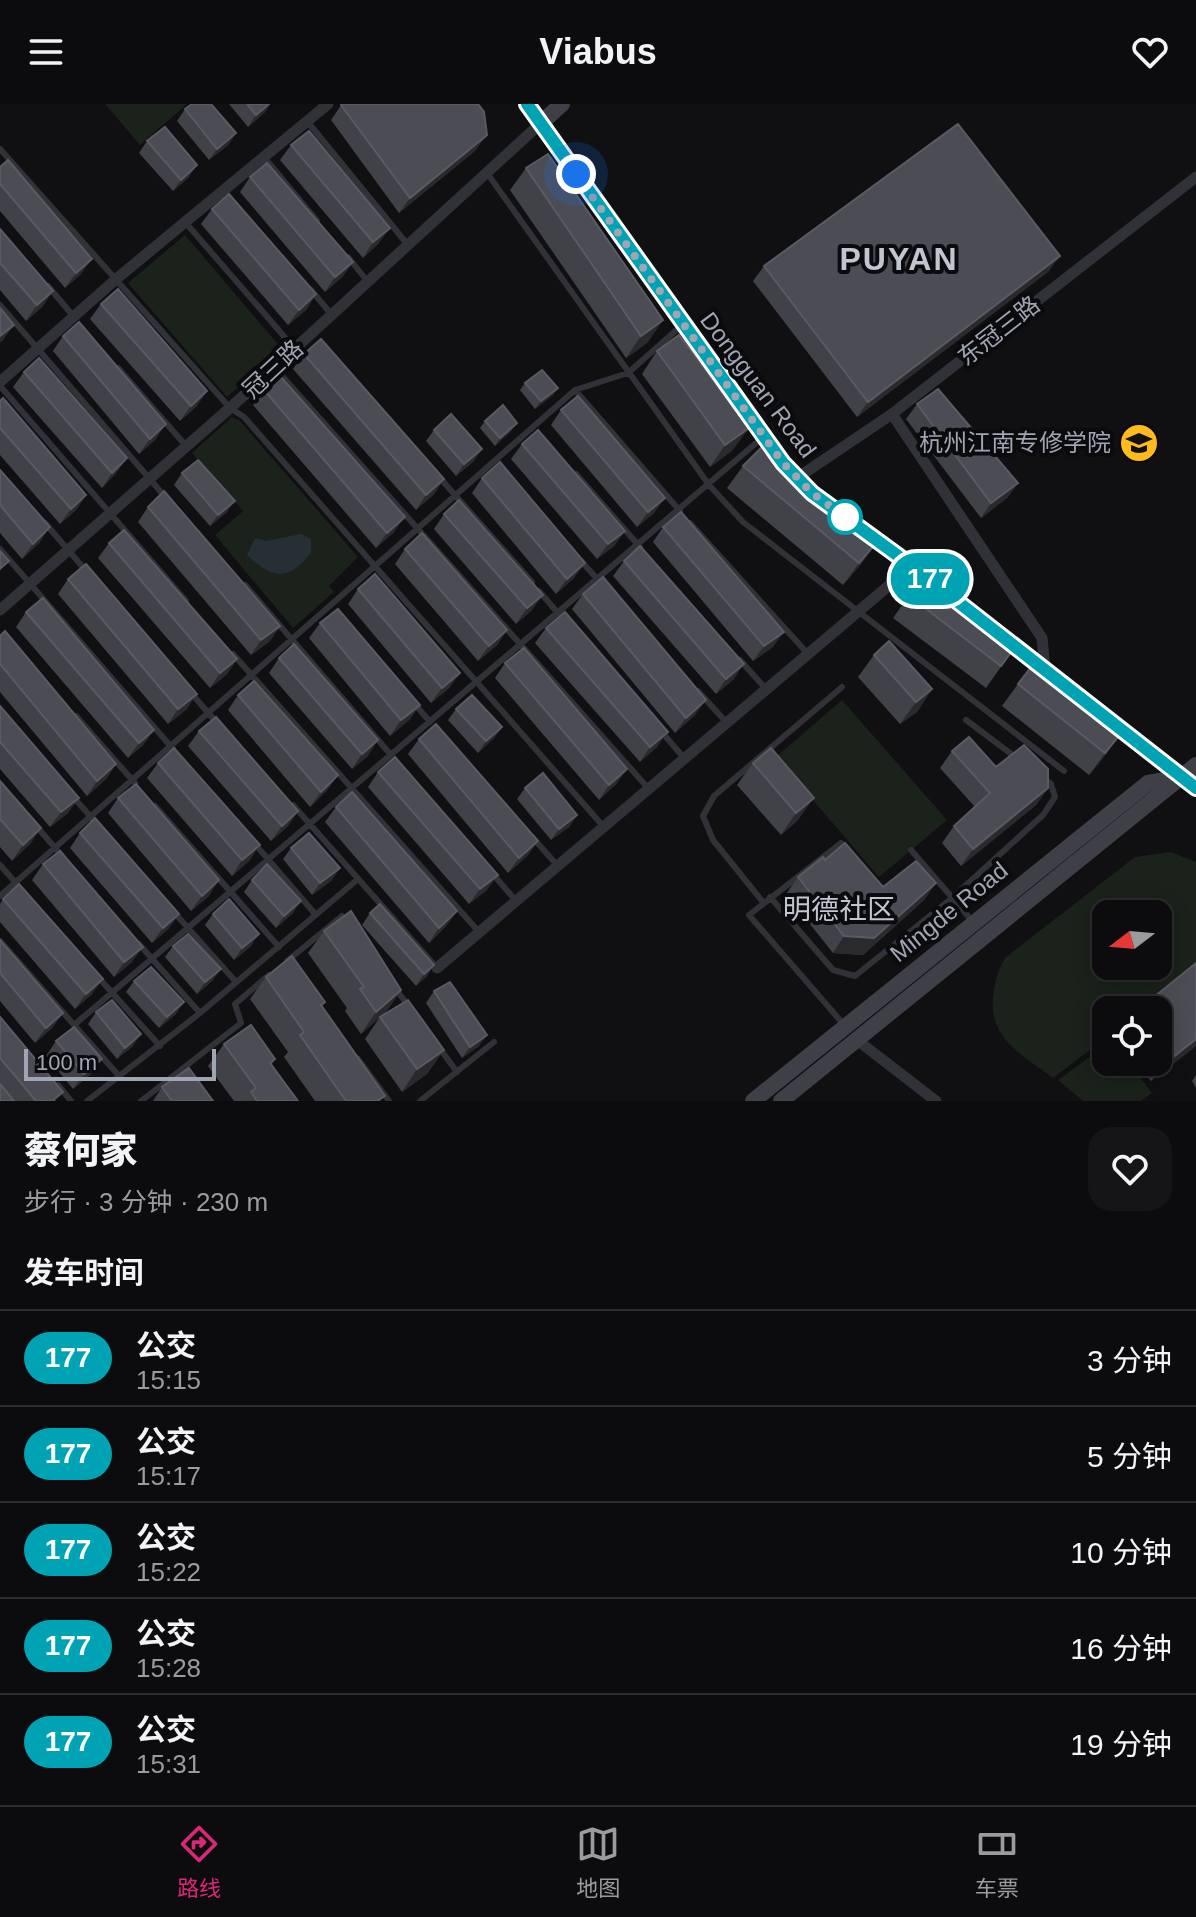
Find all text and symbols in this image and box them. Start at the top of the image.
icon: menu [24,30,68,74]
icon: heart [1128,30,1172,74]
text: Viabus [539,31,657,72]
your location [556,154,596,194]
district label: PUYAN [839,241,959,277]
street label: 东冠三路 [953,290,1045,371]
street label: Dongguan Road [695,307,822,463]
street label: 冠三路 [237,334,308,403]
school or university icon: 杭州江南专修学院 [1118,422,1160,464]
place label: 杭州江南专修学院 [919,429,1111,456]
unlabelled marker [828,500,862,534]
line badge: 177 [884,553,976,605]
text: 177 [907,563,953,594]
street label: Mingde Road [885,856,1013,967]
district label: 明德社区 [783,894,895,925]
north arrow [1092,900,1172,980]
map controls [1092,900,1172,1076]
button: locate [1092,996,1172,1076]
scale bar [24,1045,216,1081]
text: 100 m [36,1050,97,1075]
button: heart [1088,1127,1172,1211]
text: 蔡何家 [24,1130,138,1172]
text: 步行 · 3 分钟 · 230 m [24,1187,268,1217]
text: 发车时间 [24,1256,144,1289]
text: 公交 [136,1329,196,1362]
text: 177 [45,1342,91,1373]
text: 3 分钟 [1087,1344,1172,1377]
text: 15:15 [136,1365,201,1395]
text: 公交 [136,1425,196,1458]
text: 177 [45,1438,91,1469]
text: 5 分钟 [1087,1440,1172,1473]
text: 15:17 [136,1461,201,1491]
text: 公交 [136,1521,196,1554]
text: 177 [45,1534,91,1565]
text: 10 分钟 [1070,1536,1172,1569]
text: 15:22 [136,1557,201,1587]
text: 公交 [136,1617,196,1650]
text: 177 [45,1630,91,1661]
text: 16 分钟 [1070,1632,1172,1665]
text: 15:28 [136,1653,201,1683]
text: 公交 [136,1713,196,1746]
text: 177 [45,1726,91,1757]
text: 19 分钟 [1070,1728,1172,1761]
text: 15:31 [136,1749,201,1779]
tab: 路线 [177,1822,221,1902]
tab: 地图 [576,1822,620,1902]
tab: 车票 [975,1822,1019,1902]

